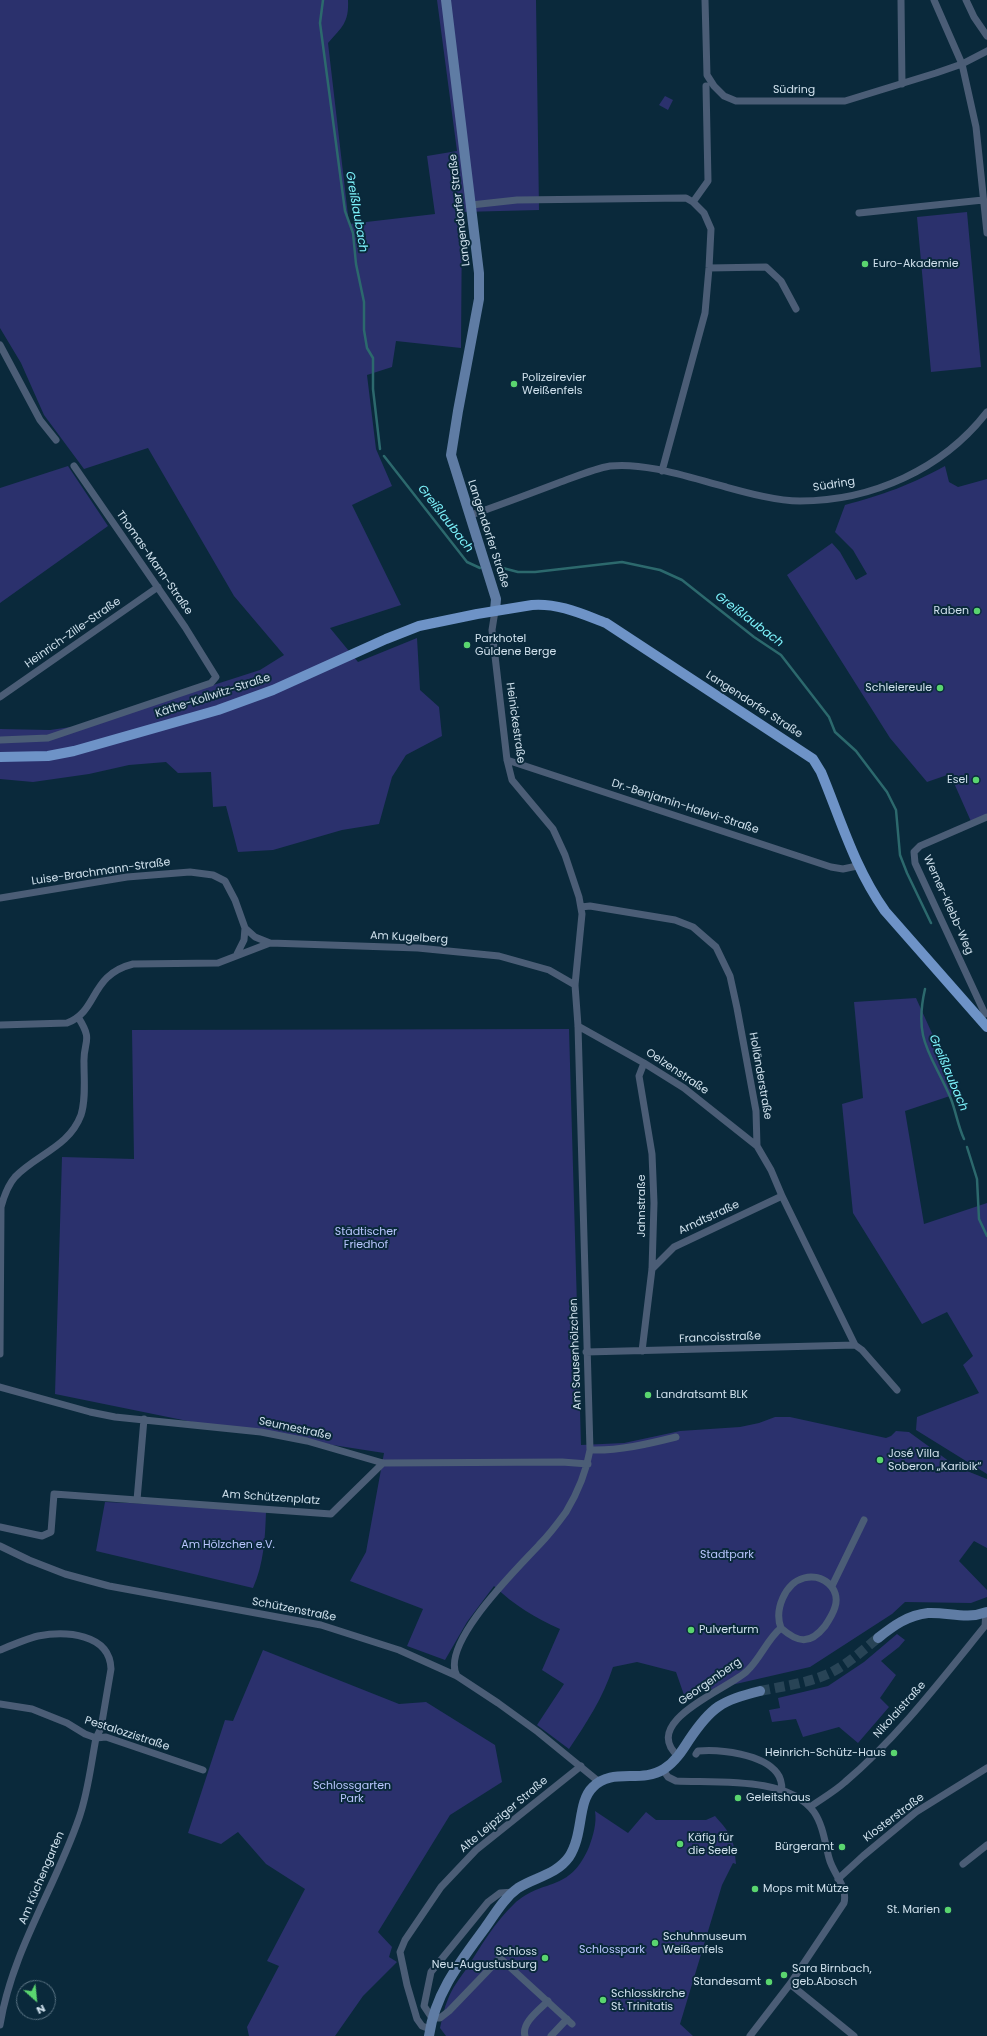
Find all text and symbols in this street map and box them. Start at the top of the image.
street label: Südring [773,83,815,97]
street label: Langendorfer Straße [447,153,473,267]
water label: Greißlaubach [342,170,370,254]
place label: Euro-Akademie [873,257,959,271]
marker: Euro-Akademie [860,259,870,269]
place label: Polizeirevier Weißenfels [522,371,586,397]
marker: Polizeirevier Weißenfels [509,379,519,389]
street label: Südring [812,475,856,495]
street label: Langendorfer Straße [464,478,512,590]
water label: Greißlaubach [414,482,476,556]
street label: Thomas-Mann-Straße [113,508,195,618]
water label: Greißlaubach [712,590,786,650]
street label: Heinrich-Zille-Straße [23,595,123,671]
place label: Raben [934,604,969,618]
marker: Raben [972,606,982,616]
place label: Parkhotel Güldene Berge [475,632,556,658]
marker: Parkhotel Güldene Berge [462,640,472,650]
street label: Langendorfer Straße [703,669,805,741]
street label: Käthe-Kollwitz-Straße [154,671,272,721]
place label: Schleiereule [865,681,932,695]
street label: Heinickestraße [503,682,527,764]
marker: Schleiereule [935,683,945,693]
place label: Esel [947,773,968,787]
marker: Esel [971,775,981,785]
street label: Dr.-Benjamin-Halevi-Straße [610,777,760,837]
street label: Werner-Klebb-Weg [920,853,976,957]
street label: Luise-Brachmann-Straße [31,856,171,888]
street label: Am Kugelberg [370,929,448,947]
street label: Holländerstraße [746,1031,774,1121]
water label: Greißlaubach [925,1032,971,1114]
street label: Oelzenstraße [643,1046,711,1098]
street label: Jahnstraße [635,1175,649,1237]
street label: Arndtstraße [676,1198,742,1238]
park label: Städtischer Friedhof [335,1225,397,1251]
street label: Am Sausenhölzchen [567,1298,585,1410]
street label: Francoisstraße [679,1330,761,1346]
place label: Landratsamt BLK [656,1388,748,1402]
marker: Landratsamt BLK [643,1390,653,1400]
street label: Seumestraße [257,1415,333,1443]
place label: José Villa Soberon „Karibik“ [888,1447,982,1473]
marker: José Villa Soberon „Karibik“ [875,1455,885,1465]
street label: Am Schützenplatz [221,1488,321,1508]
park label: Am Hölzchen e.V. [181,1538,275,1552]
park label: Stadtpark [700,1548,754,1562]
street label: Schützenstraße [251,1595,337,1625]
place label: Pulverturm [699,1623,759,1637]
marker: Pulverturm [686,1625,696,1635]
street label: Georgenberg [676,1655,744,1709]
street label: Nikolaistraße [871,1679,929,1741]
street label: Pestalozzistraße [83,1714,171,1754]
place label: Heinrich-Schütz-Haus [765,1746,886,1760]
marker: Heinrich-Schütz-Haus [889,1748,899,1758]
street label: Alte Leipziger Straße [457,1774,551,1856]
park label: Schlossgarten Park [313,1779,391,1805]
place label: Geleitshaus [746,1791,811,1805]
street label: Klosterstraße [861,1791,927,1845]
marker: Geleitshaus [733,1793,743,1803]
street label: Am Küchengarten [16,1830,68,1926]
place label: Käfig für die Seele [688,1831,738,1857]
marker: Käfig für die Seele [675,1839,685,1849]
place label: Bürgeramt [775,1840,834,1854]
marker: Bürgeramt [837,1842,847,1852]
place label: Mops mit Mütze [763,1882,849,1896]
marker: Mops mit Mütze [750,1884,760,1894]
place label: St. Marien [887,1903,940,1917]
marker: St. Marien [943,1905,953,1915]
place label: Schuhmuseum Weißenfels [663,1930,747,1956]
marker: Schuhmuseum Weißenfels [650,1938,660,1948]
park label: Schlosspark [579,1943,645,1957]
place label: Schloss Neu-Augustusburg [432,1945,537,1971]
marker: Schloss Neu-Augustusburg [540,1953,550,1963]
place label: Sara Birnbach, geb.Abosch [792,1962,872,1988]
marker: Sara Birnbach, geb.Abosch [779,1970,789,1980]
place label: Standesamt [693,1975,761,1989]
marker: Standesamt [764,1977,774,1987]
north arrow [16,1980,56,2020]
place label: Schlosskirche St. Trinitatis [611,1987,685,2013]
marker: Schlosskirche St. Trinitatis [598,1995,608,2005]
text: N [34,2001,48,2019]

